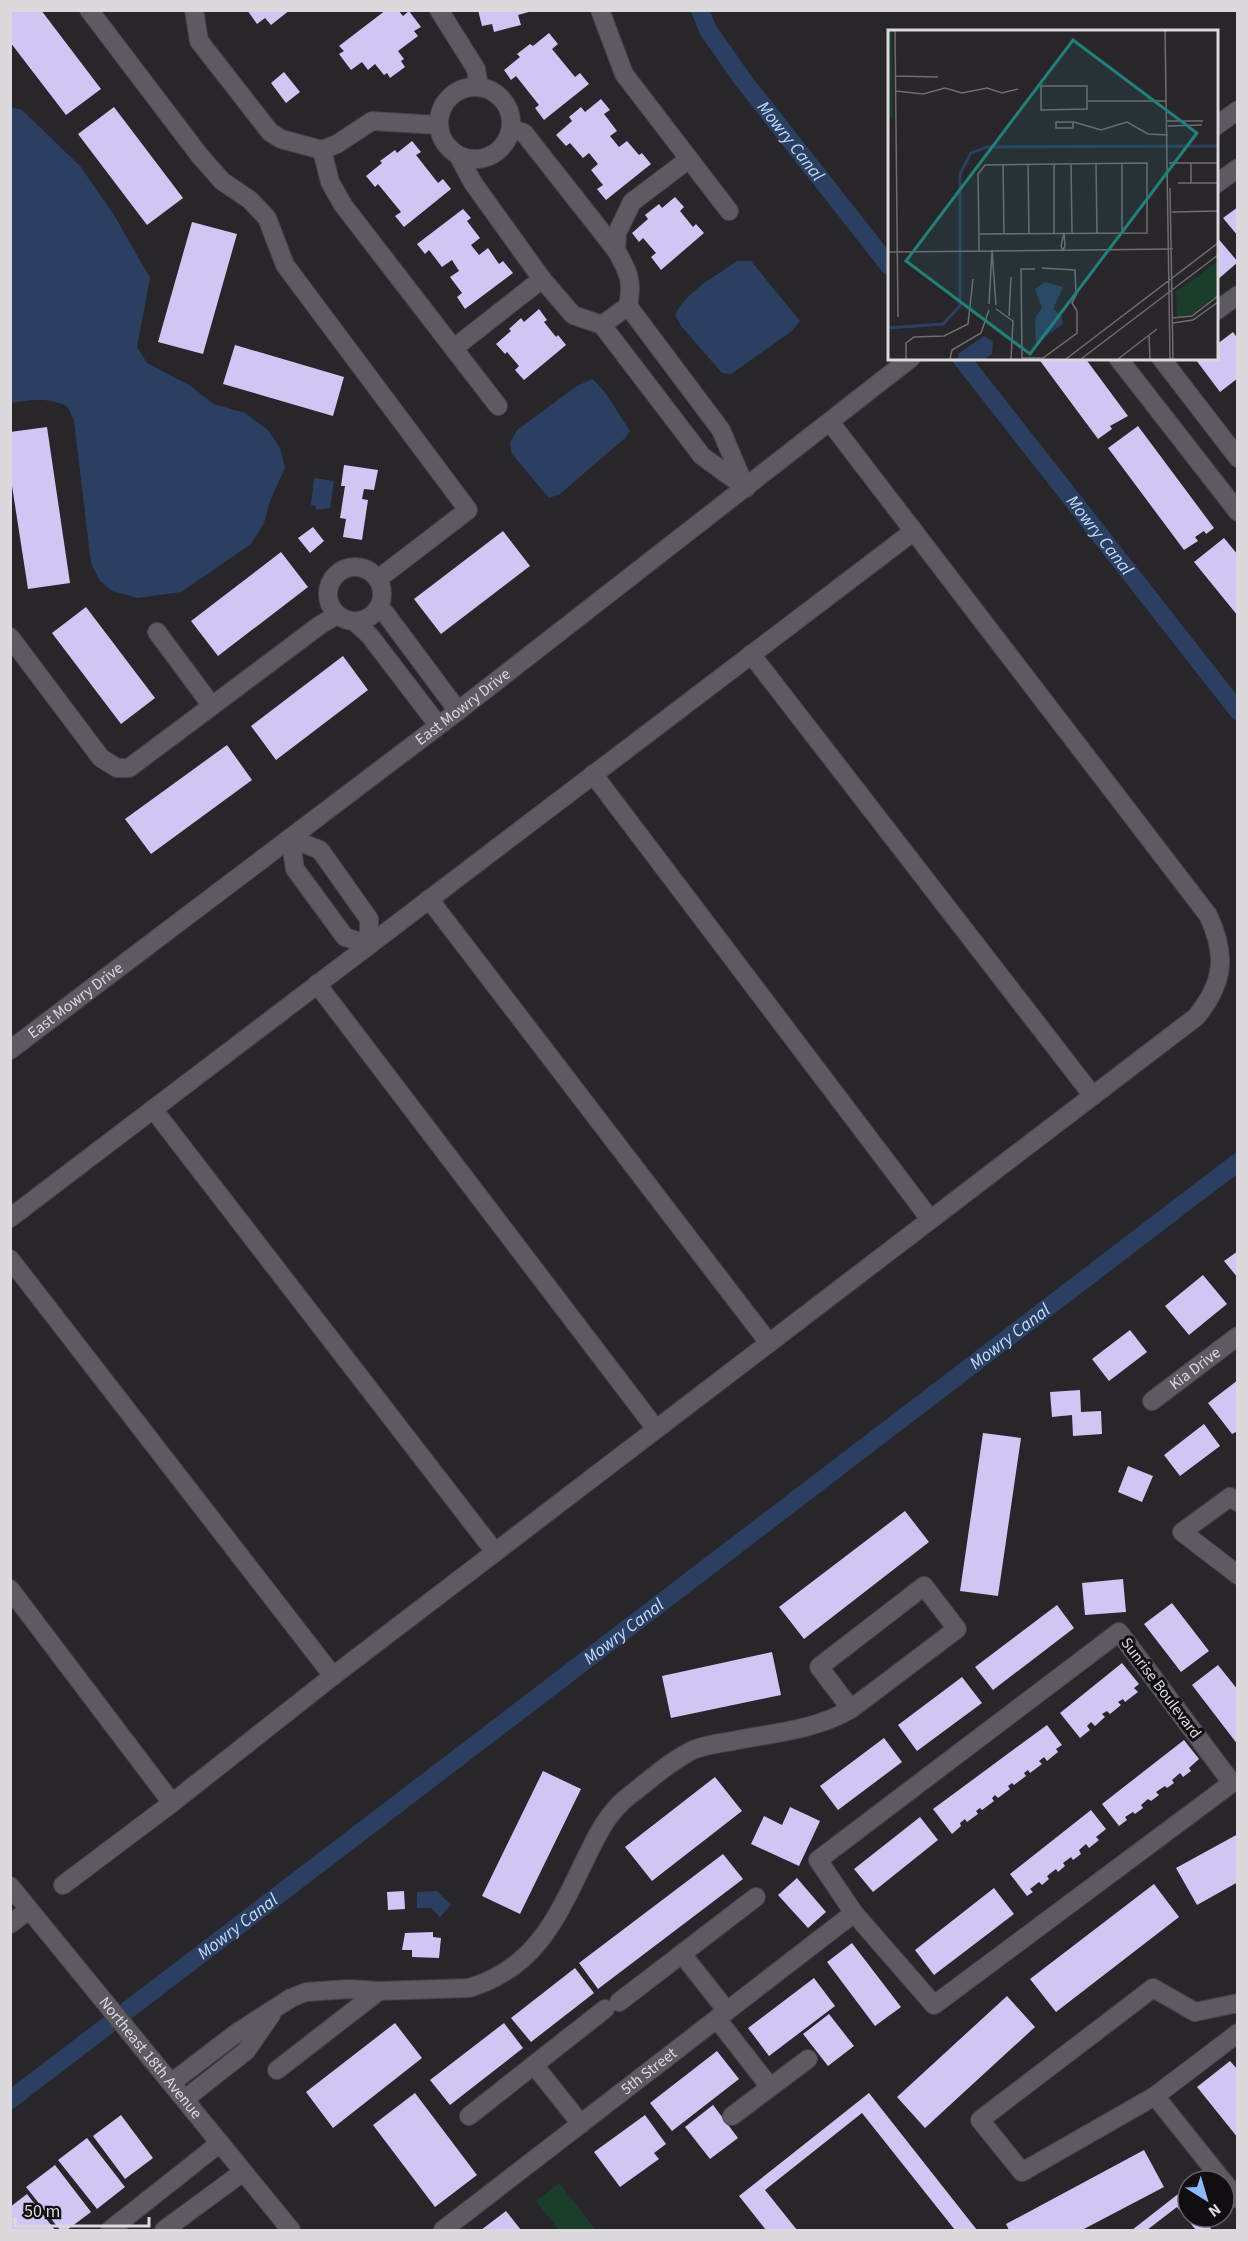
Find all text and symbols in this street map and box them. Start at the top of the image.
inset map [888,30,1218,360]
water label: Mowry Canal [751,96,831,187]
water label: Mowry Canal [1061,490,1140,581]
street label: East Mowry Drive [411,663,515,751]
street label: East Mowry Drive [23,957,128,1044]
water label: Mowry Canal [964,1297,1056,1375]
street label: Kia Drive [1165,1342,1225,1395]
water label: Mowry Canal [578,1592,670,1670]
street label: Sunrise Boulevard [1116,1633,1206,1743]
water label: Mowry Canal [192,1887,283,1965]
street label: Northeast 18th Avenue [94,1992,207,2124]
street label: 5th Street [616,2042,682,2100]
north arrow [1176,2169,1236,2229]
scale bar [15,2190,148,2228]
text: N [1204,2198,1225,2222]
text: 50 m [24,2199,60,2224]

